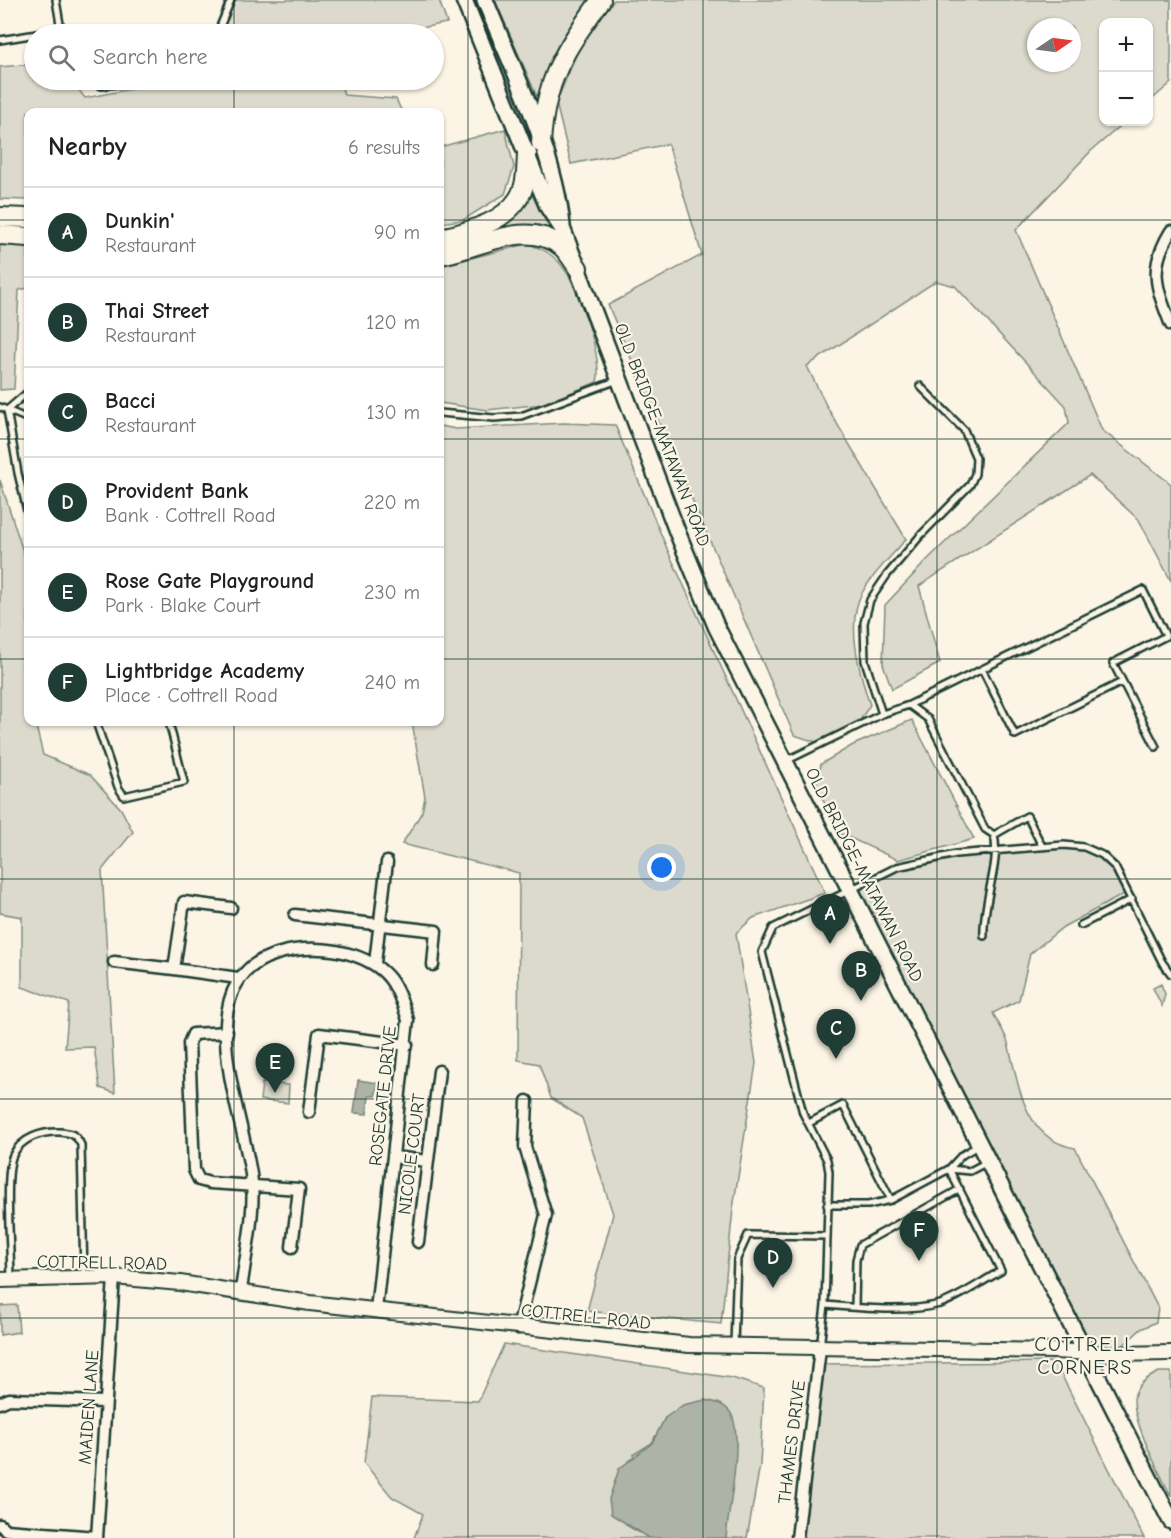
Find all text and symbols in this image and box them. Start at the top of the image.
north arrow [1027,18,1081,72]
map controls [1099,18,1153,126]
button: + [1099,18,1153,72]
search box [24,24,444,90]
icon: search [45,41,78,74]
text: Search here [93,44,208,70]
button: − [1099,72,1153,126]
text: Nearby [48,132,127,162]
text: 6 results [348,136,420,159]
text: Dunkin' [105,208,175,234]
text: A [62,221,73,244]
text: 90 m [374,221,420,244]
text: Restaurant [105,234,195,257]
text: Thai Street [105,298,209,324]
text: B [61,311,74,334]
text: 120 m [366,311,420,334]
street label: OLD BRIDGE-MATAWAN ROAD [610,320,714,550]
text: Restaurant [105,324,195,347]
text: Bacci [105,388,156,414]
text: C [61,401,74,424]
text: 130 m [367,401,420,424]
text: Restaurant [105,414,195,437]
text: Provident Bank [105,478,248,504]
text: D [61,491,74,514]
text: 220 m [364,491,420,514]
text: Bank · Cottrell Road [105,504,276,527]
text: Rose Gate Playground [105,568,314,594]
text: E [62,581,73,604]
text: 230 m [364,581,420,604]
text: Park · Blake Court [105,594,260,617]
text: Lightbridge Academy [105,658,304,684]
text: F [62,671,73,694]
text: 240 m [365,671,420,694]
text: Place · Cottrell Road [105,684,278,707]
street label: OLD BRIDGE-MATAWAN ROAD [800,764,928,986]
your location [647,853,676,882]
pin: A [810,894,850,944]
pin: B [842,952,880,1001]
pin: C [816,1010,856,1059]
street label: ROSEGATE DRIVE [365,1025,401,1167]
pin: E [256,1044,294,1093]
street label: NICOLE COURT [394,1092,430,1216]
pin: F [900,1212,938,1261]
pin: D [754,1238,792,1288]
street label: COTTRELL ROAD [37,1251,167,1275]
street label: COTTRELL ROAD [520,1300,652,1334]
district label: COTTRELL CORNERS [1034,1333,1136,1379]
street label: MAIDEN LANE [75,1349,103,1465]
street label: THAMES DRIVE [774,1379,810,1505]

